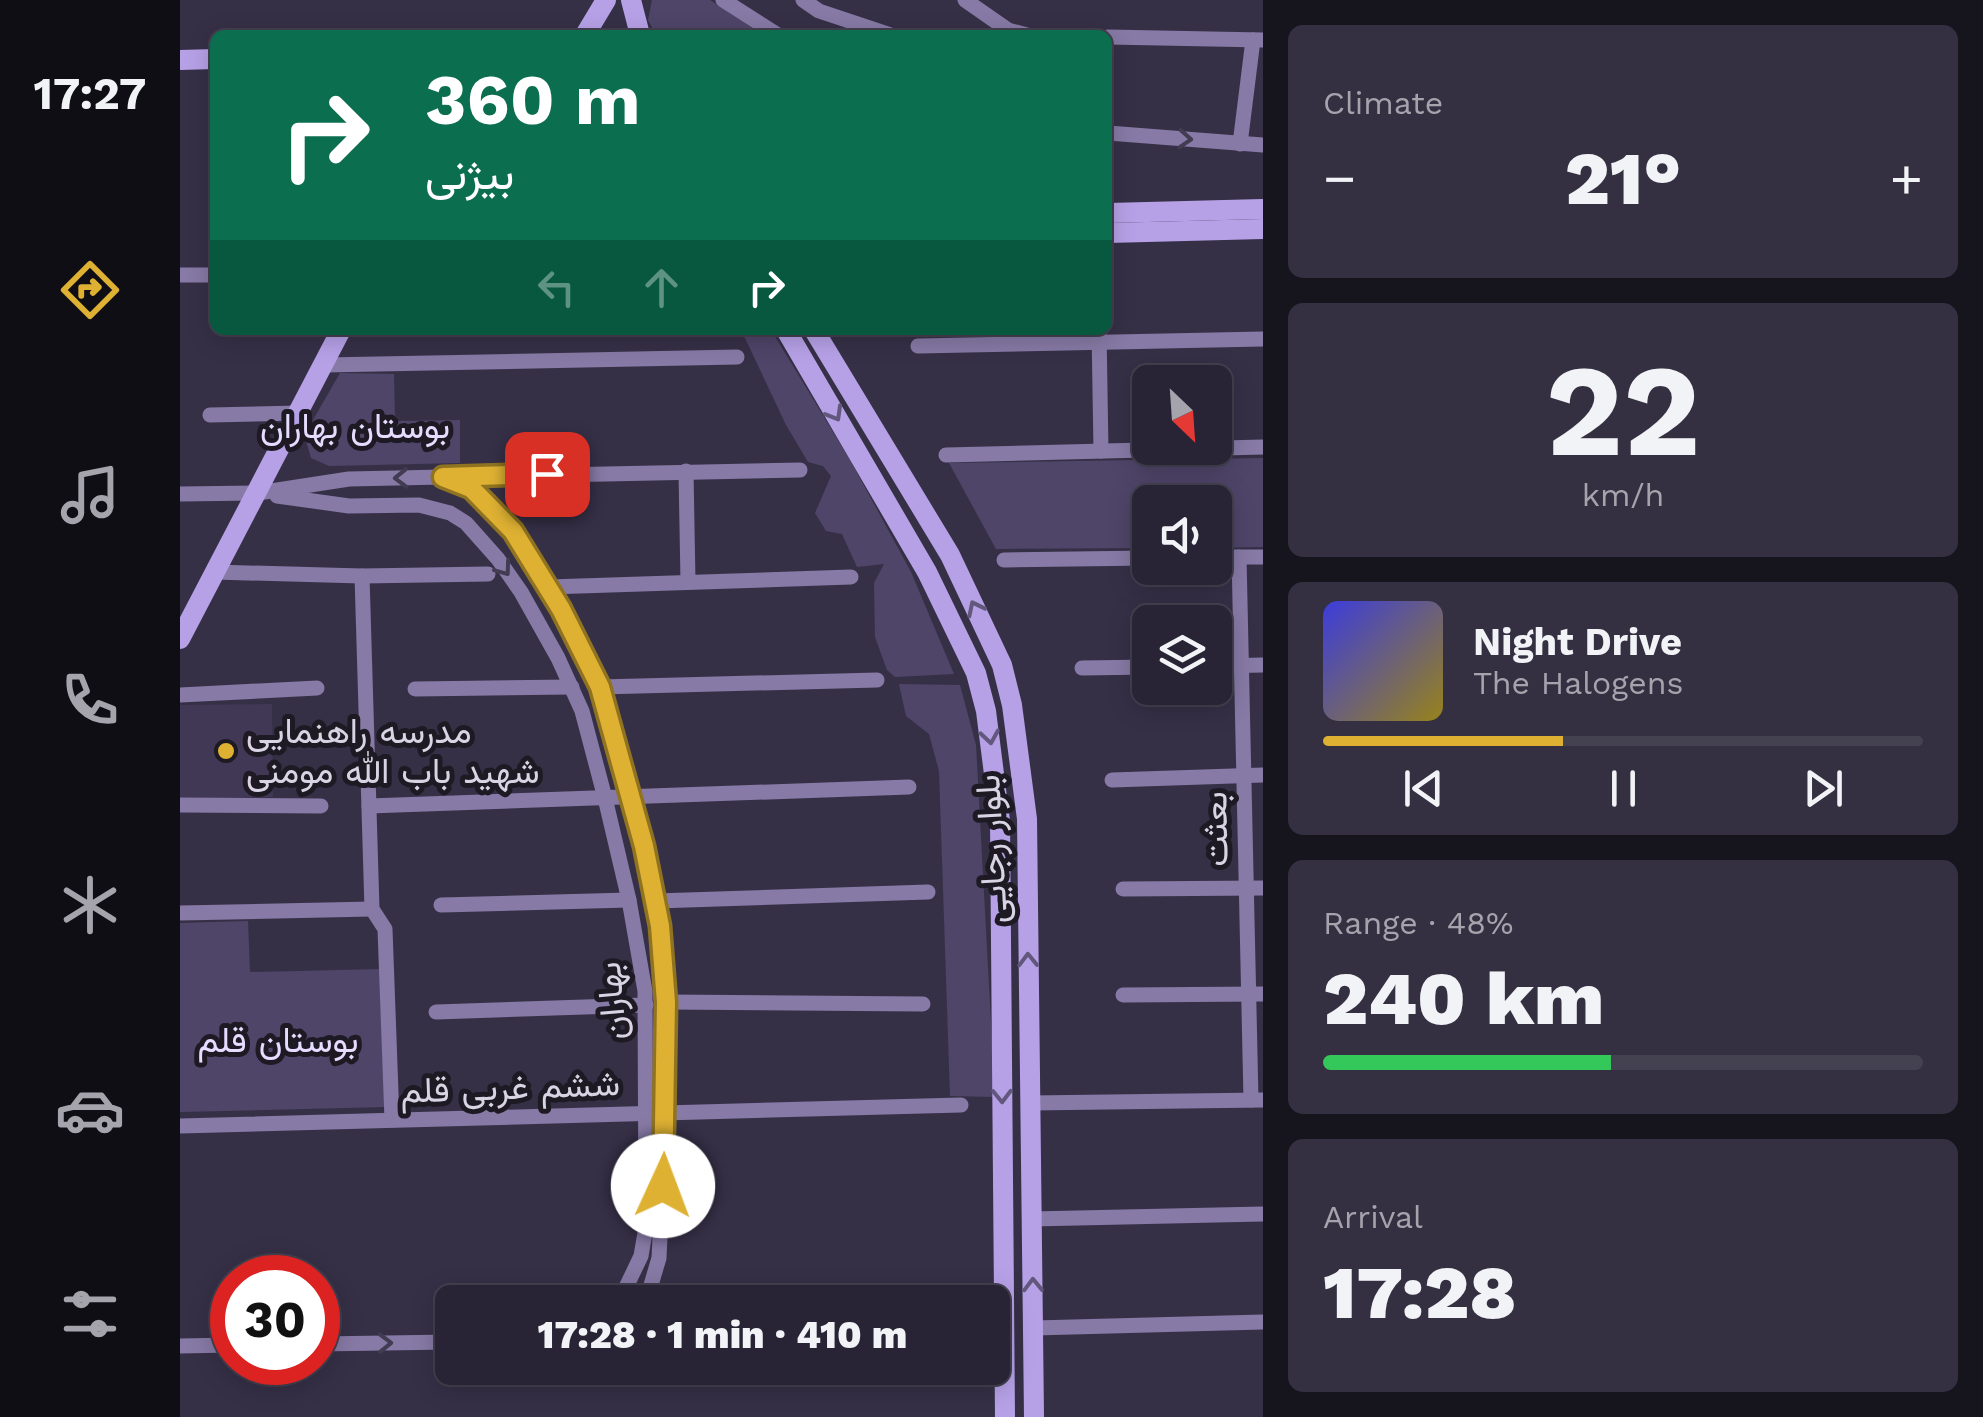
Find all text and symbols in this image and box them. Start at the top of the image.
text: 360 m [425,59,641,141]
text: 17:27 [34,67,146,120]
icon: right [260,70,390,200]
text: Climate [1323,84,1443,122]
one-way arrow [1178,128,1194,150]
text: 21° [1565,134,1681,222]
text: − [1323,146,1356,210]
text: + [1890,146,1923,210]
text: بیژنی [425,147,514,200]
icon: directions [55,255,125,325]
icon: left [529,260,584,315]
icon: ahead [634,260,689,315]
icon: right [739,260,794,315]
text: 22 [1546,334,1700,487]
north arrow [1132,365,1232,465]
map controls [1132,365,1232,705]
one-way arrow [823,403,843,421]
park label: بوستان بهاران [260,405,450,448]
pin [505,432,590,517]
icon: arrive [520,447,575,502]
icon: music [55,460,125,530]
one-way arrow [392,467,408,489]
text: km/h [1582,476,1664,514]
button: sound [1132,485,1232,585]
one-way arrow [493,558,510,576]
one-way arrow [968,600,988,618]
button: layers [1132,605,1232,705]
text: Night Drive [1473,620,1682,664]
text: The Halogens [1473,664,1683,702]
icon: phone [55,665,125,735]
place label: مدرسه راهنمایی شهید باب الله مومنی [246,710,540,793]
one-way arrow [978,728,999,745]
marker: مدرسه راهنمایی شهید باب الله مومنی [215,740,237,762]
icon: previous [1396,761,1451,816]
icon: pause [1596,761,1651,816]
icon: next [1796,761,1851,816]
street label: بلوار رجایی [966,773,1017,925]
street label: بعثت [1193,791,1237,867]
icon: climate [55,870,125,940]
text: Range · 48% [1323,904,1513,942]
one-way arrow [1017,951,1039,966]
text: 240 km [1323,954,1604,1042]
street label: بهاران [587,960,636,1042]
park label: بوستان قلم [198,1019,358,1063]
street label: ششم غربی قلم [399,1062,621,1114]
icon: car [55,1075,125,1145]
one-way arrow [992,1089,1013,1105]
position arrow [611,1134,715,1238]
text: Arrival [1323,1198,1423,1236]
text: 17:28 [1323,1248,1517,1336]
speed limit sign: 30 [210,1255,340,1385]
one-way arrow [1022,1276,1043,1292]
icon: filters [55,1279,125,1349]
text: 17:28 · 1 min · 410 m [538,1313,907,1357]
one-way arrow [378,1332,393,1353]

